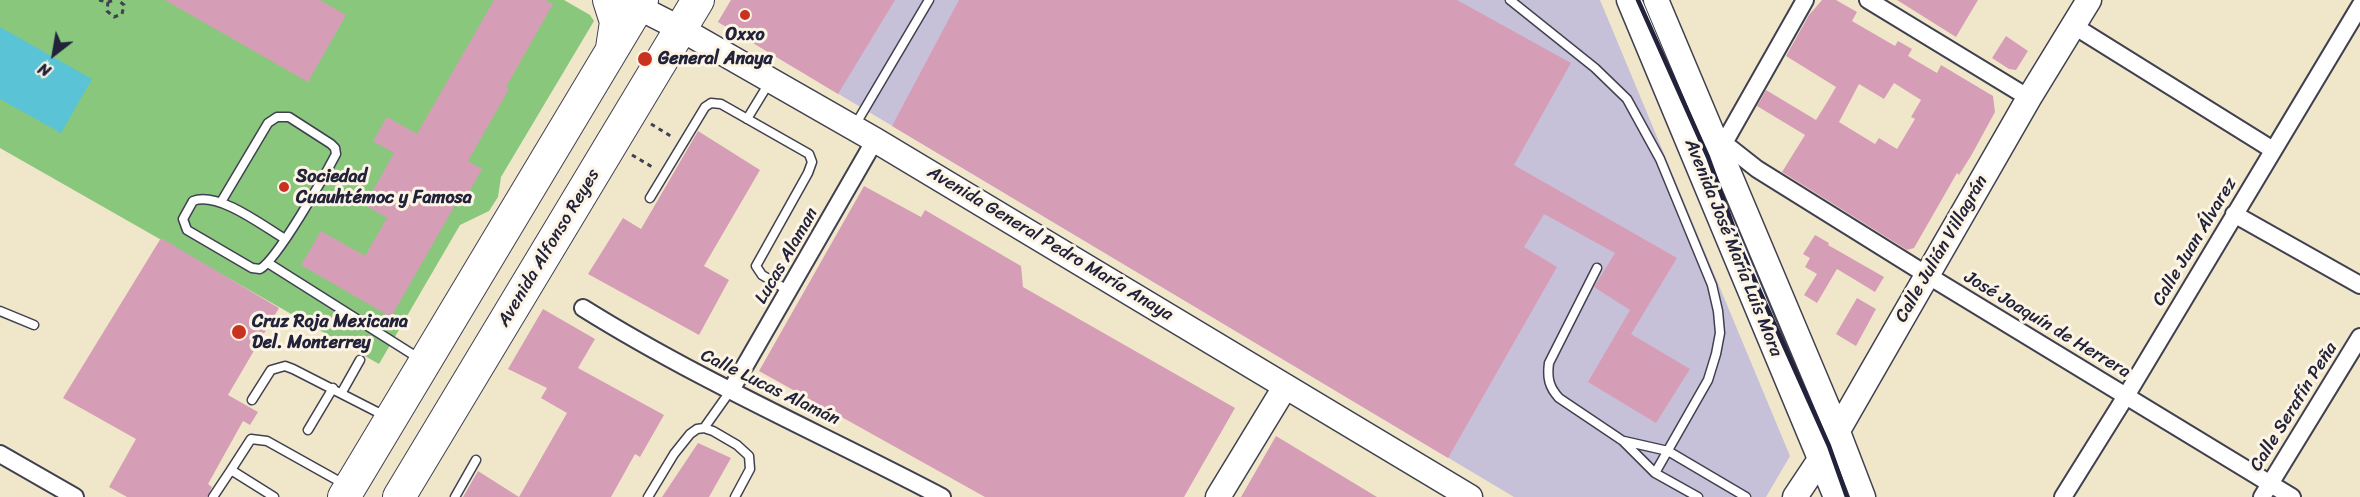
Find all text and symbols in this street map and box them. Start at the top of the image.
marker: Oxxo [738,8,752,22]
north arrow [24,24,84,84]
place label: Oxxo [725,24,765,46]
place label: General Anaya [658,48,773,70]
marker: General Anaya [636,50,654,68]
text: N [32,55,57,85]
street label: Avenida José María Luis Mora [1679,136,1787,360]
street label: Avenida General Pedro María Anaya [923,162,1177,326]
street label: Avenida Alfonso Reyes [493,165,605,331]
place label: Sociedad Cuauhtémoc y Famosa [296,166,472,208]
street label: Calle Julián Villagrán [1891,172,1993,326]
street label: Calle Juan Álvarez [2148,174,2242,310]
marker: Sociedad Cuauhtémoc y Famosa [277,180,291,194]
street label: Lucas Alaman [751,204,823,308]
street label: José Joaquín de Herrera [1960,267,2134,383]
place label: Cruz Roja Mexicana Del. Monterrey [252,311,408,354]
marker: Cruz Roja Mexicana Del. Monterrey [230,323,248,341]
street label: Calle Serafín Peña [2246,339,2342,475]
street label: Calle Lucas Alamán [697,345,843,431]

